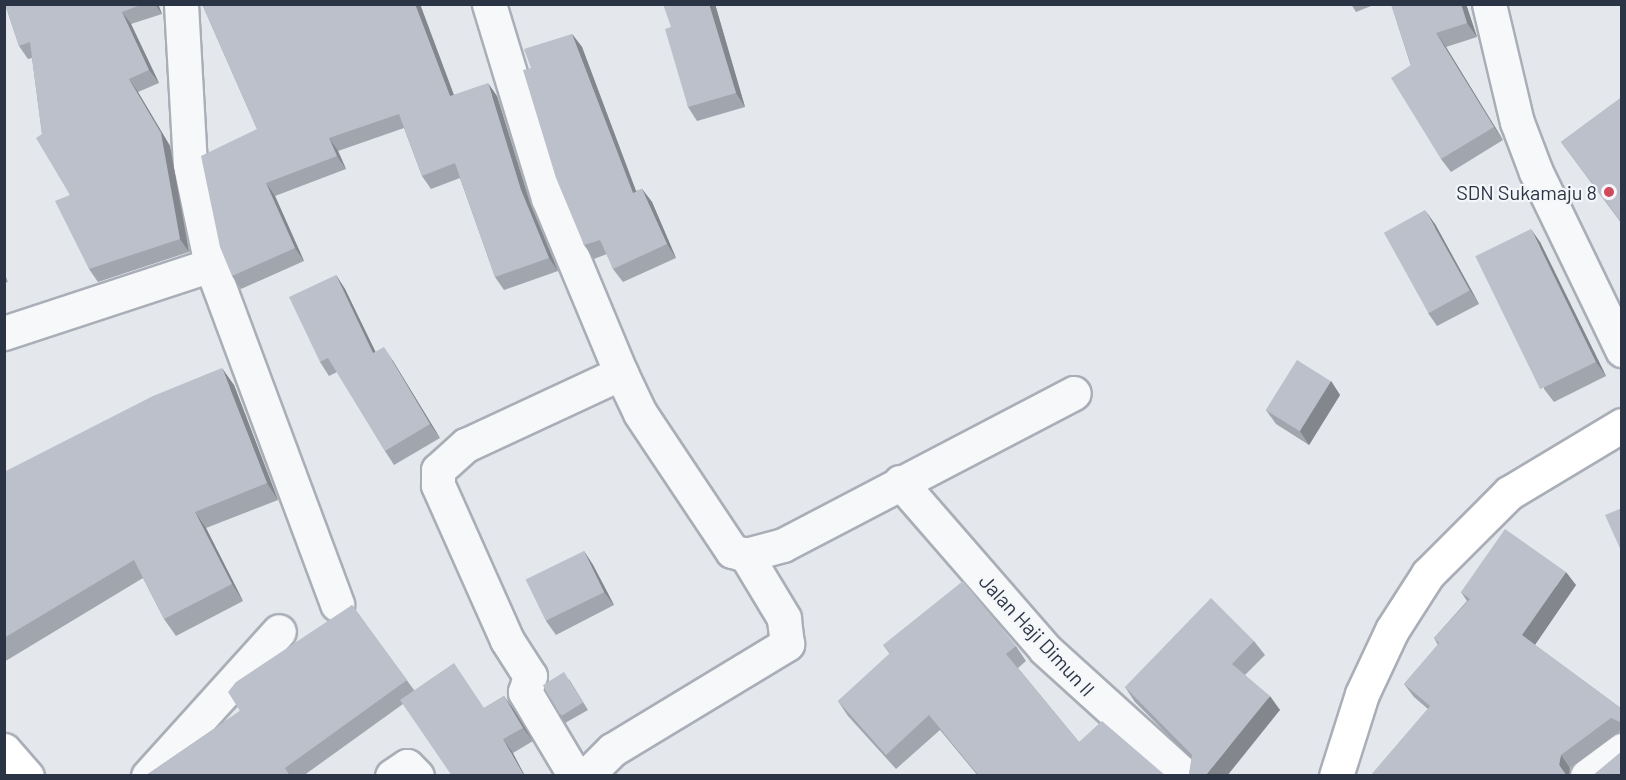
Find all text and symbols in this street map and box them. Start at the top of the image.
place label: SDN Sukamaju 8 [1456,180,1597,204]
marker: SDN Sukamaju 8 [1602,185,1616,199]
street label: Jalan Haji Dimun II [974,569,1100,701]

